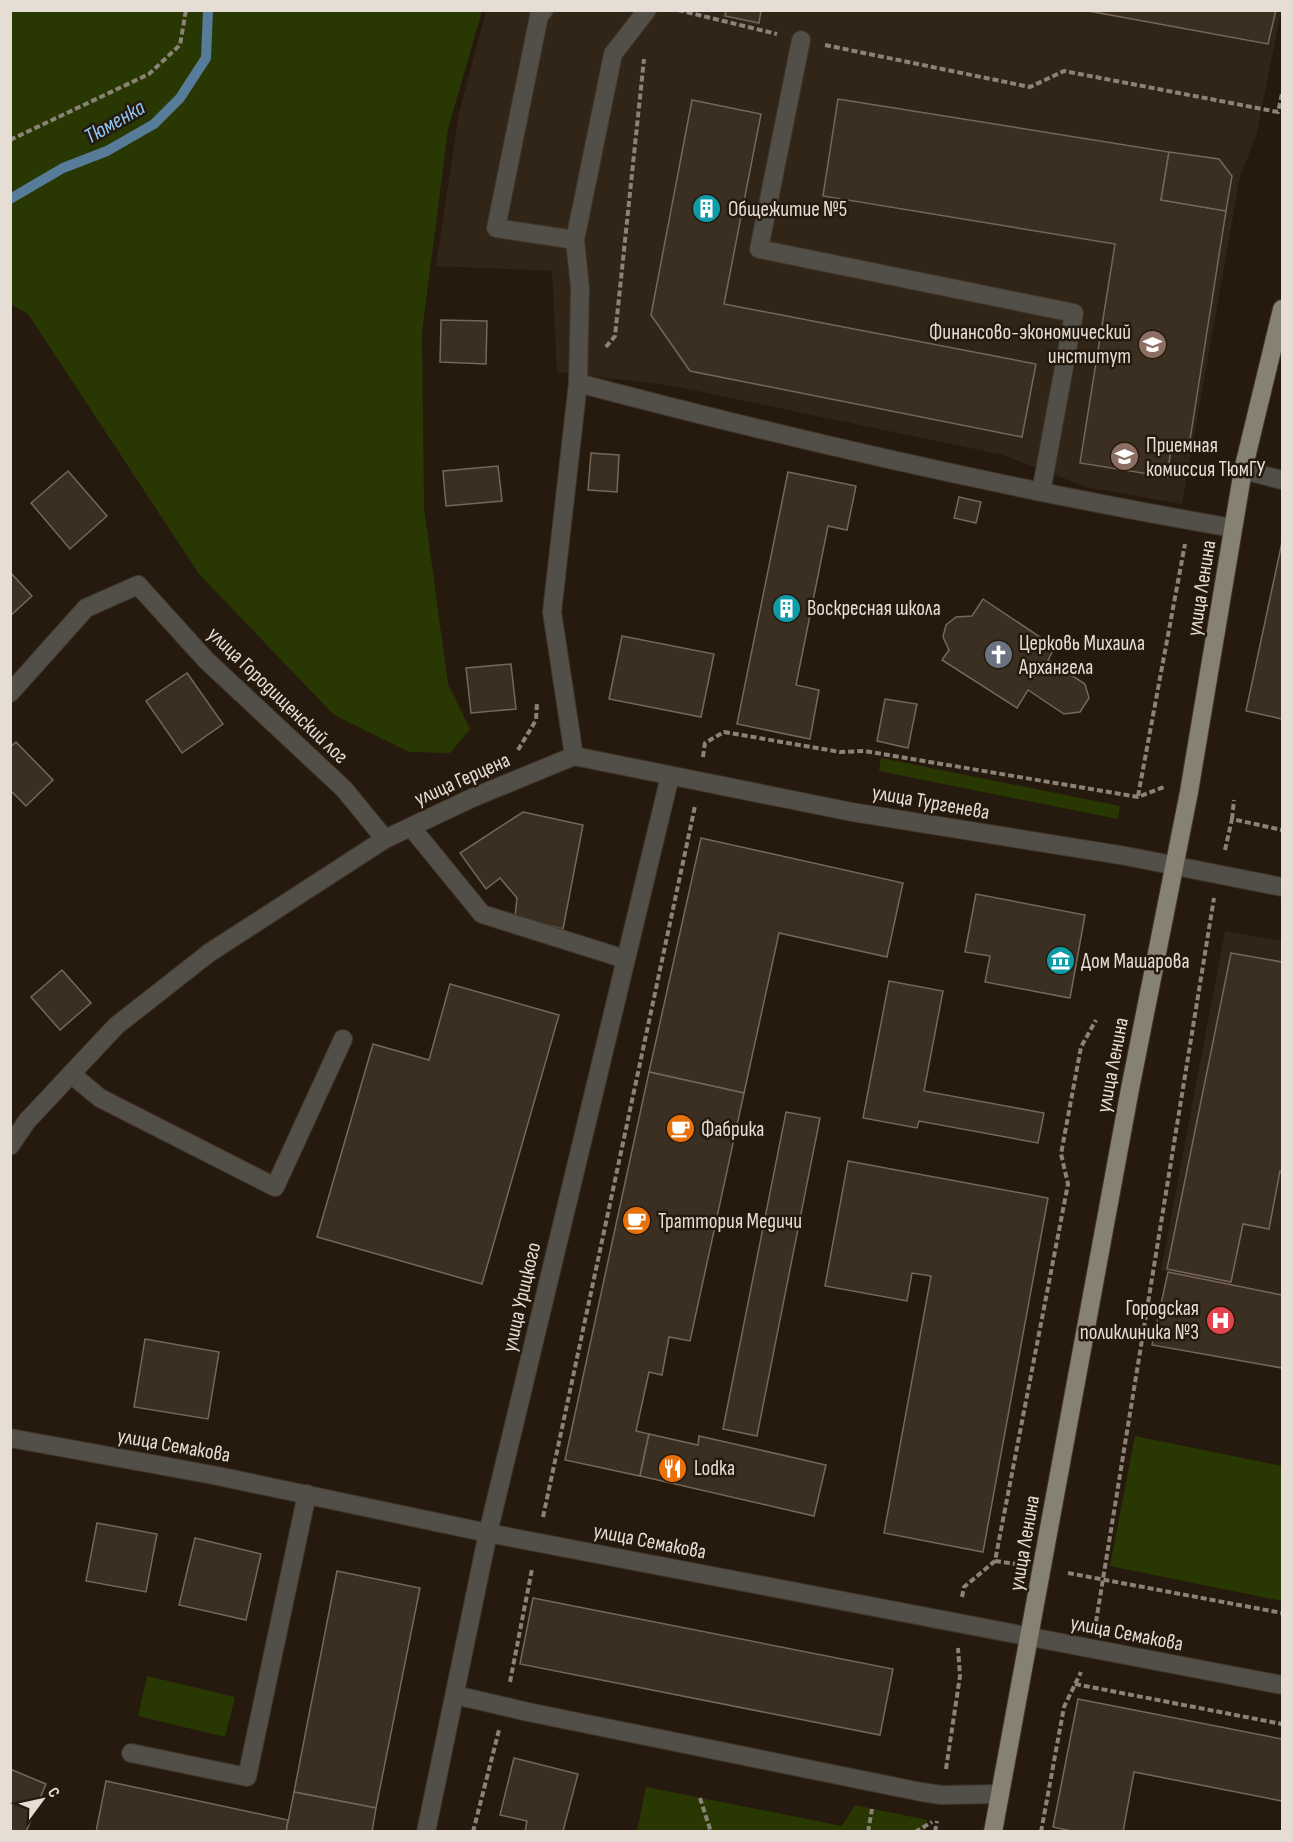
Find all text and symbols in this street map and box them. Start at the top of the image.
water label: Тюменка [80,94,150,150]
building icon: Общежитие №5 [691,193,723,225]
place label: Общежитие №5 [728,197,847,222]
place label: Финансово-экономический институт [929,320,1131,369]
school or university icon: Финансово-экономический институт [1136,328,1168,360]
place label: Приемная комиссия ТюмГУ [1146,433,1266,482]
school or university icon: Приемная комиссия ТюмГУ [1109,441,1141,473]
street label: улица Ленина [1182,539,1221,638]
building icon: Воскресная школа [770,592,802,624]
place label: Воскресная школа [807,596,941,621]
street label: улица Городищенский лог [202,622,353,769]
place label: Церковь Михаила Архангела [1018,631,1145,680]
church icon: Церковь Михаила Архангела [982,639,1014,671]
street label: улица Герцена [411,747,514,812]
street label: улица Тургенева [870,780,992,825]
museum icon: Дом Машарова [1044,945,1076,977]
place label: Дом Машарова [1081,949,1190,974]
street label: улица Ленина [1091,1015,1134,1115]
cafe icon: Фабрика [664,1113,696,1145]
place label: Фабрика [701,1117,764,1142]
cafe icon: Траттория Медичи [621,1205,653,1237]
place label: Траттория Медичи [658,1209,802,1234]
street label: улица Урицкого [497,1240,546,1354]
place label: Городская поликлиника №3 [1080,1296,1199,1345]
hospital icon: Городская поликлиника №3 [1204,1304,1236,1336]
street label: улица Семакова [115,1423,232,1468]
restaurant icon: Lodka [657,1452,689,1484]
place label: Lodka [694,1456,735,1481]
street label: улица Ленина [1004,1493,1045,1593]
street label: улица Семакова [591,1518,708,1565]
street label: улица Семакова [1068,1610,1185,1657]
north arrow [12,1770,72,1830]
text: С [43,1784,64,1801]

